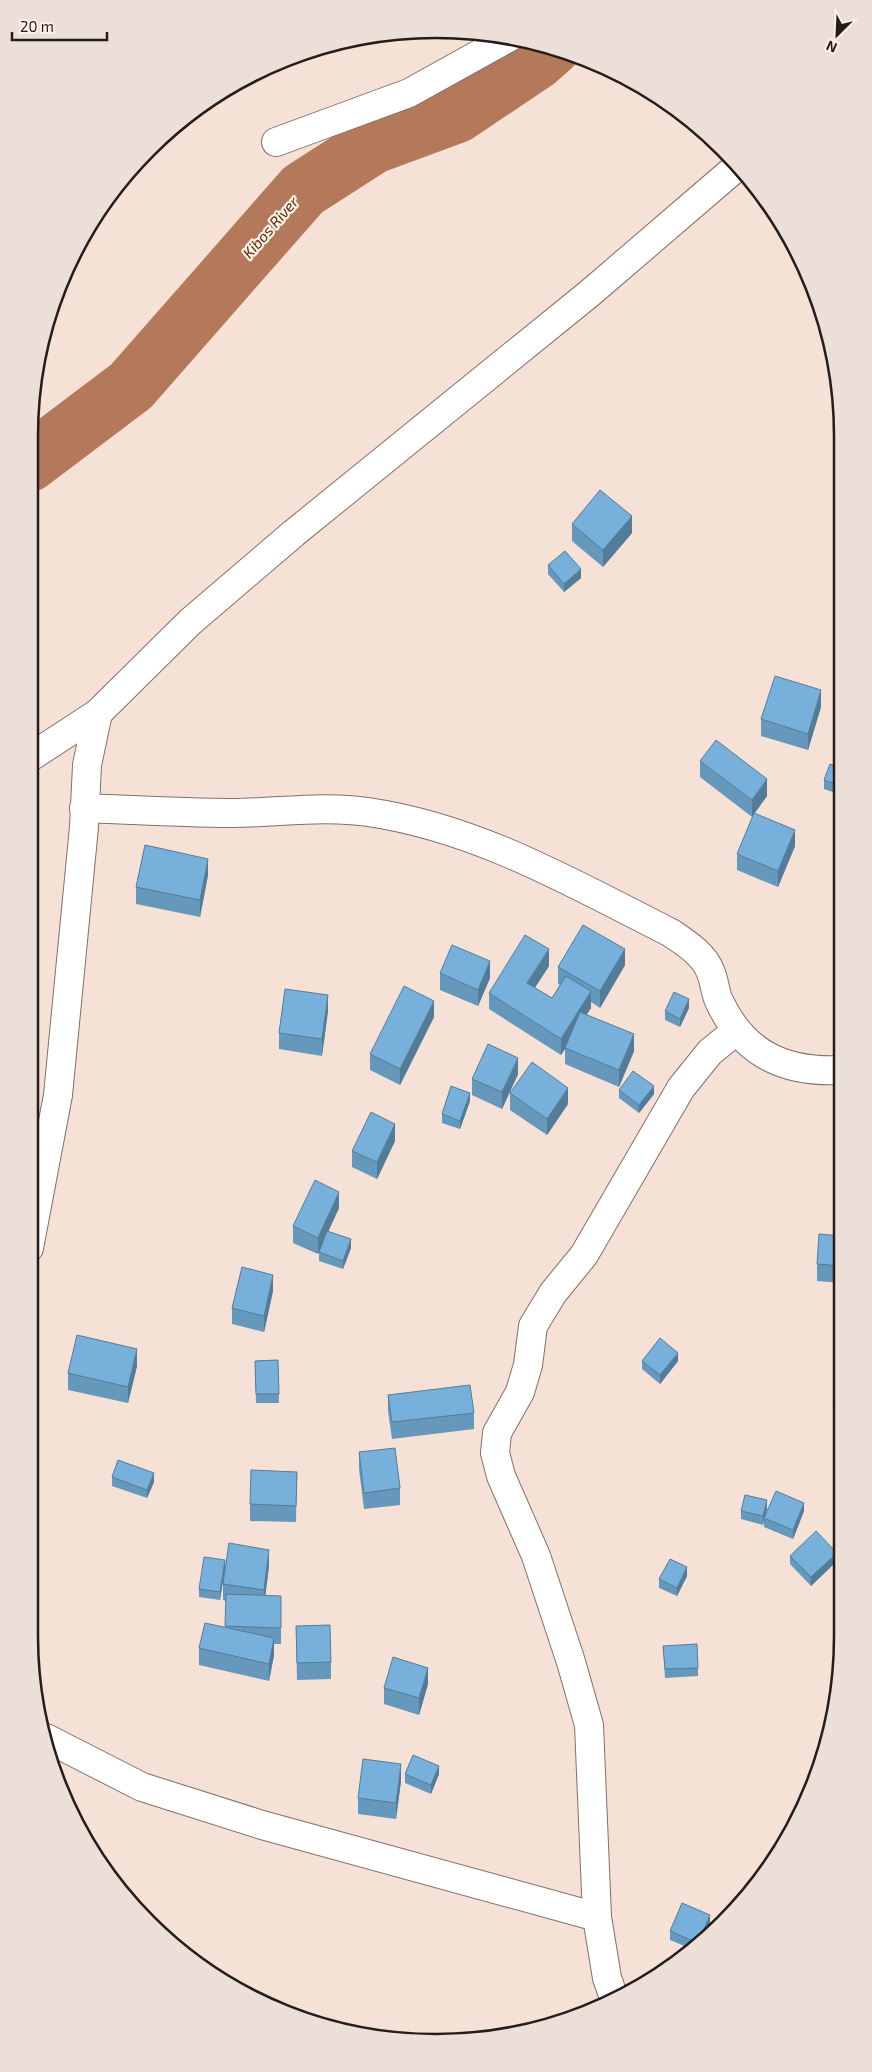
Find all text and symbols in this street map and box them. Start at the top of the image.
scale bar [12,10,108,42]
north arrow [812,10,862,60]
text: 20 m [20,17,54,35]
text: N [823,38,840,57]
water label: Kibos River [238,192,302,261]

